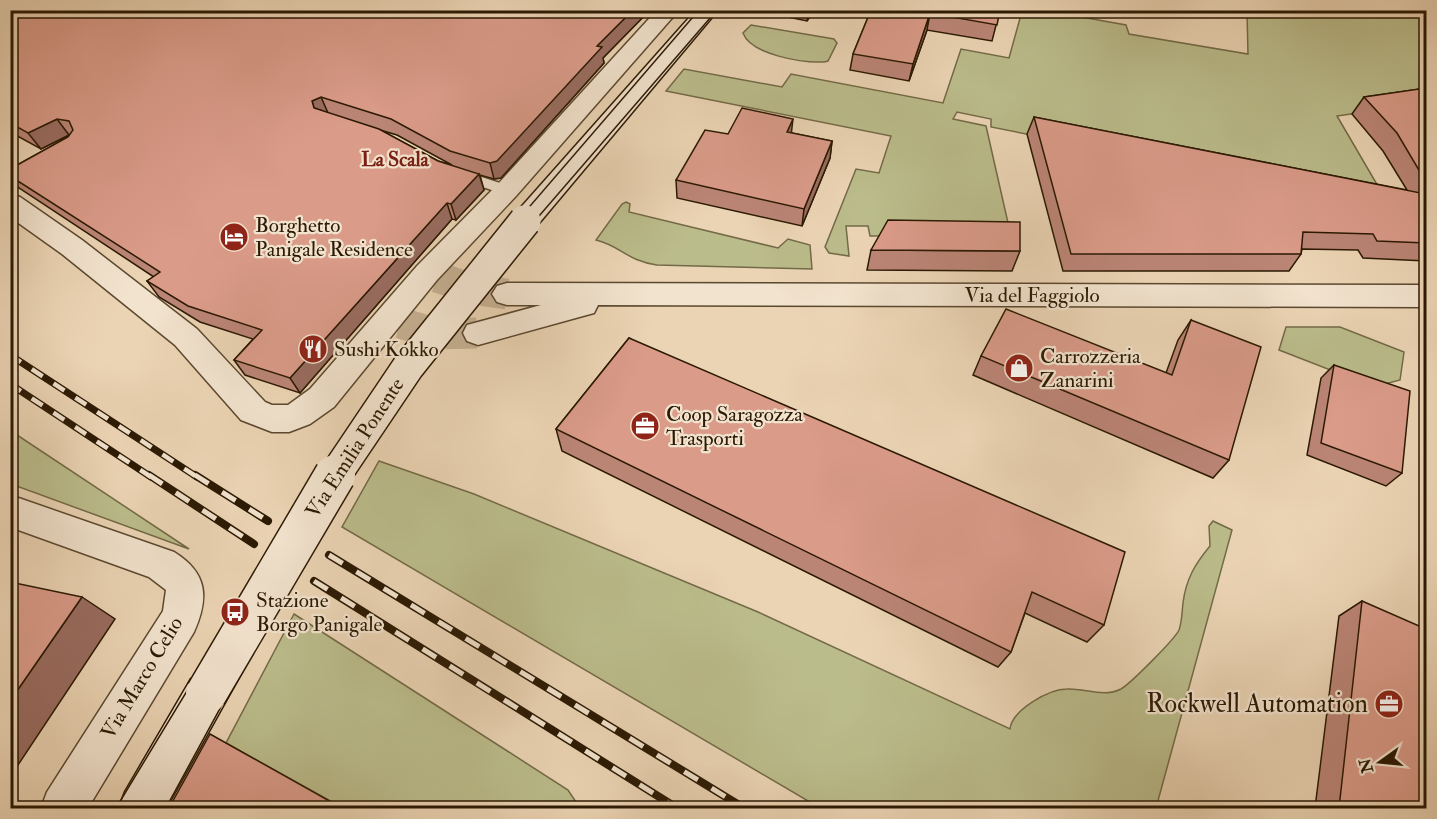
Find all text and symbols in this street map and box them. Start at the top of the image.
district label: La Scala [361,147,430,172]
place label: Borghetto Panigale Residence [255,212,413,263]
hotel icon: Borghetto Panigale Residence [218,221,250,253]
street label: Via del Faggiolo [964,282,1100,309]
restaurant icon: Sushi Kokko [297,333,329,365]
place label: Sushi Kokko [334,336,439,363]
place label: Carrozzeria Zanarini [1040,343,1141,394]
shop icon: Carrozzeria Zanarini [1003,352,1035,384]
street label: Via Emilia Ponente [300,372,411,523]
place label: Coop Saragozza Trasporti [666,401,803,452]
office icon: Coop Saragozza Trasporti [629,410,661,442]
place label: Stazione Borgo Panigale [256,587,383,638]
bus stop icon: Stazione Borgo Panigale [219,596,251,628]
street label: Via Marco Celio [95,612,189,744]
place label: Rockwell Automation [1146,688,1368,720]
office icon: Rockwell Automation [1373,688,1405,720]
north arrow [1350,732,1410,792]
text: N [1355,755,1378,776]

